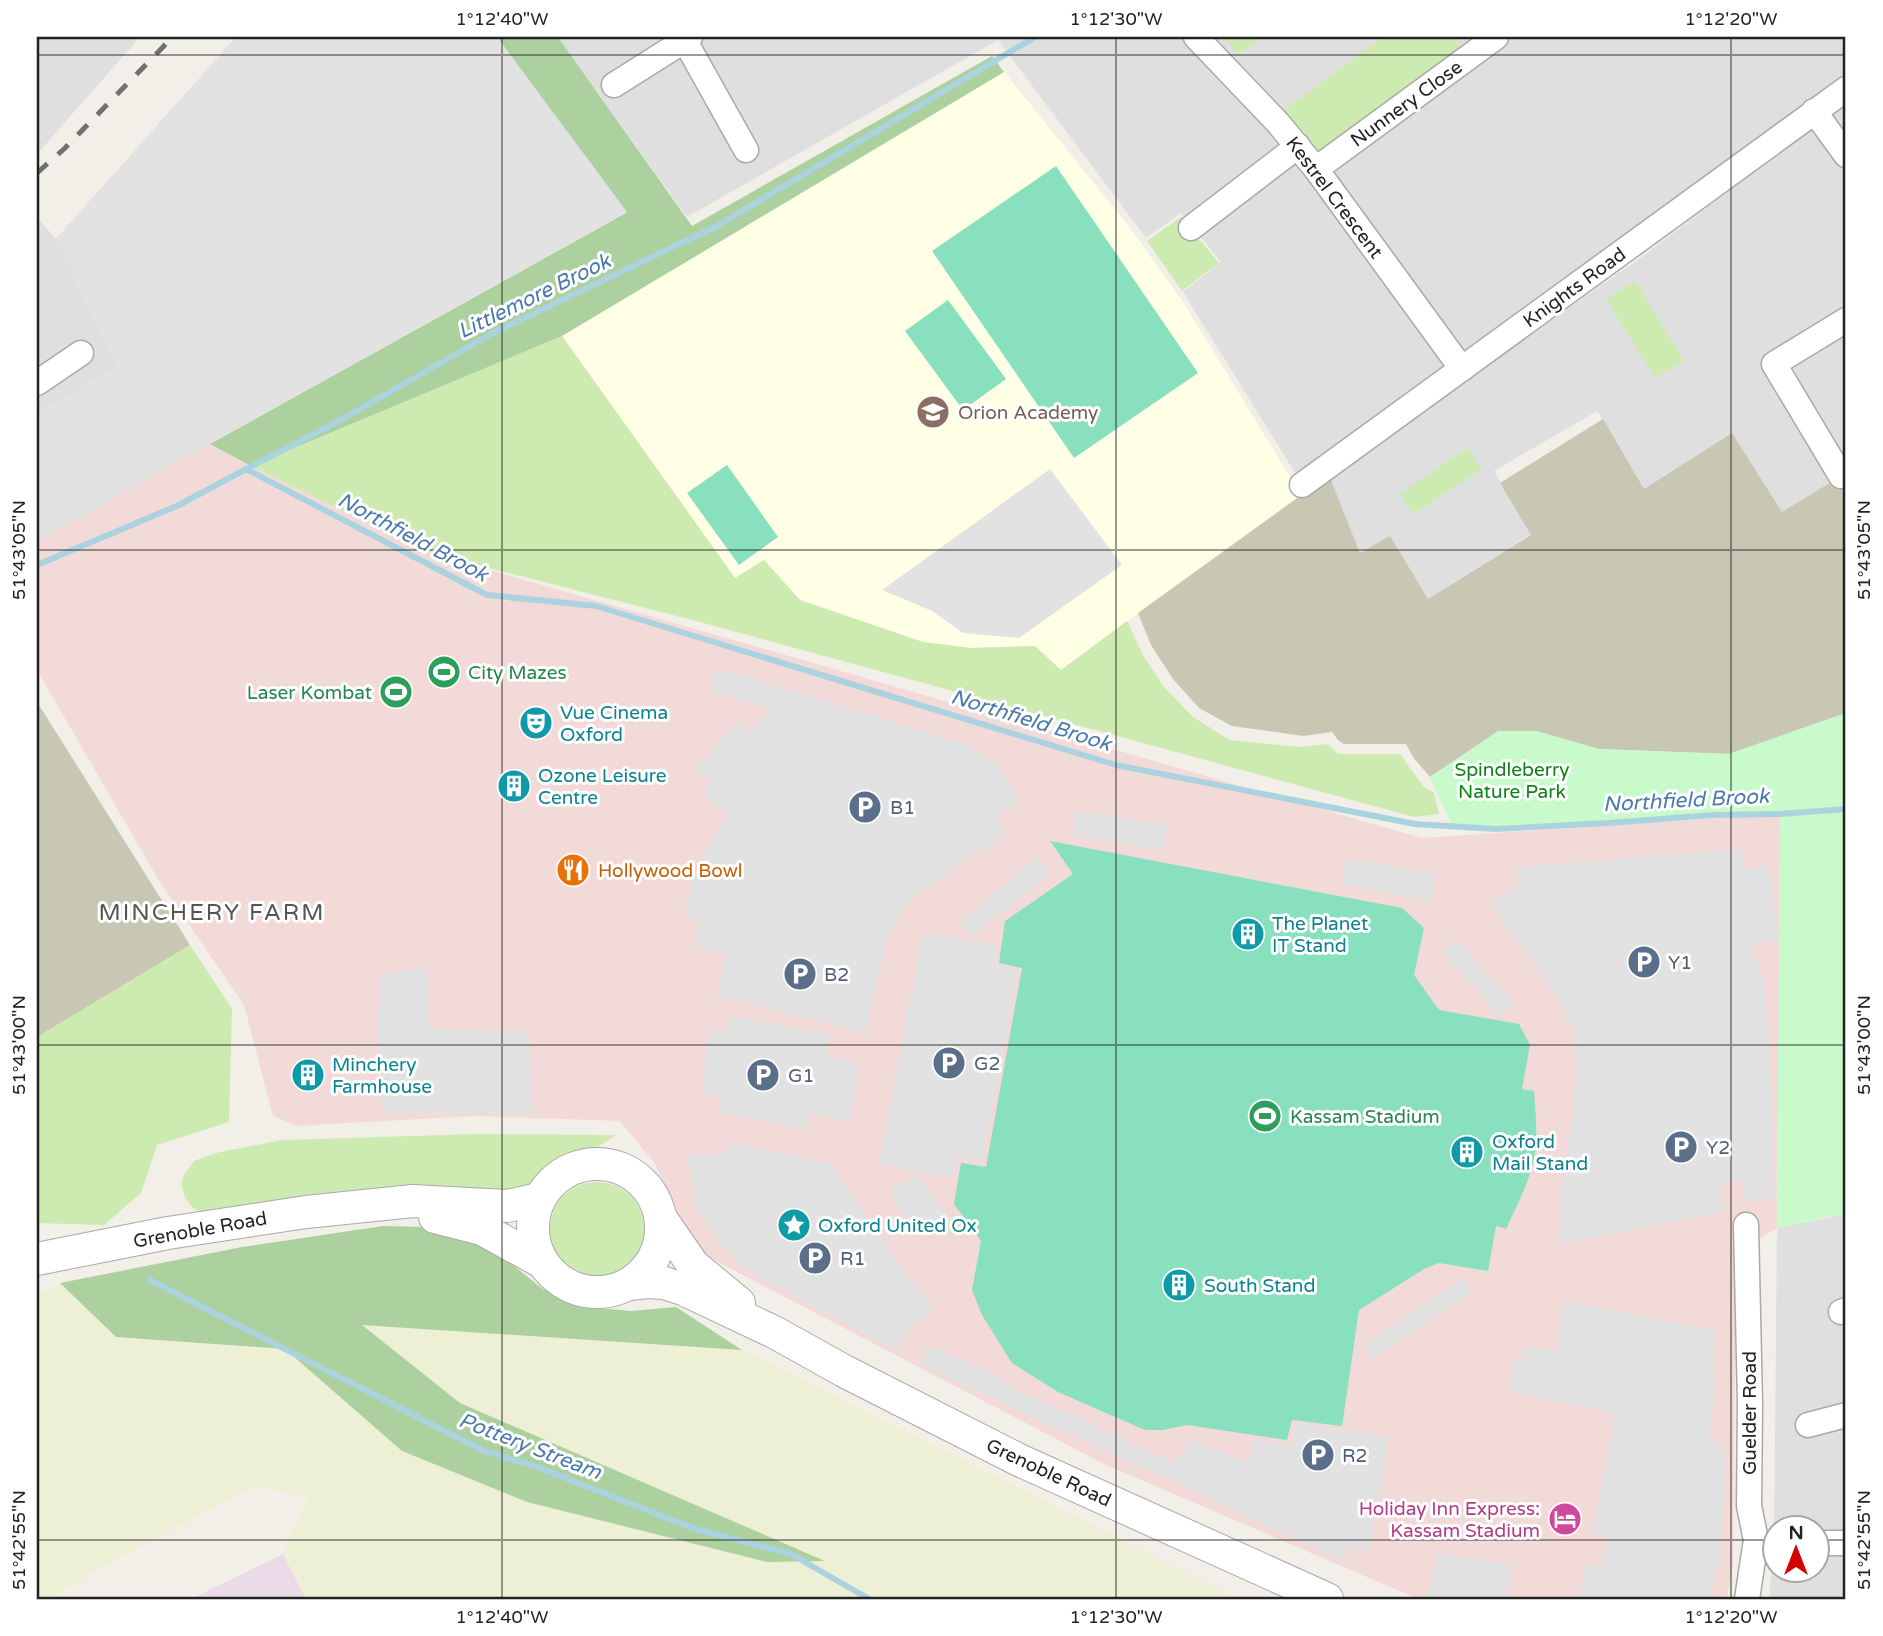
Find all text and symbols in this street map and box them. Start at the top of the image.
text: 1°12'40"W [456,8,548,30]
text: 1°12'30"W [1070,8,1162,30]
text: 1°12'20"W [1685,8,1777,30]
street label: Nunnery Close [1347,56,1467,152]
street label: Kestrel Crescent [1281,132,1387,263]
street label: Knights Road [1519,243,1630,332]
water label: Littlemore Brook [454,248,616,344]
school or university icon: Orion Academy [914,393,952,431]
place label: Orion Academy [958,402,1098,424]
water label: Northfield Brook [334,487,493,588]
text: 51°43'05"N [8,500,30,600]
text: 51°43'05"N [1853,500,1875,600]
sports icon: City Mazes [425,653,463,691]
place label: City Mazes [468,662,567,684]
sports icon: Laser Kombat [377,673,415,711]
place label: Laser Kombat [247,682,372,704]
water label: Northfield Brook [948,684,1115,757]
place label: Vue Cinema Oxford [560,702,668,746]
theatre icon: Vue Cinema Oxford [517,704,555,742]
park label: Spindleberry Nature Park [1455,759,1569,803]
place label: Ozone Leisure Centre [538,765,667,809]
building icon: Ozone Leisure Centre [495,767,533,805]
water label: Northfield Brook [1602,784,1771,817]
parking icon: B1 [846,788,884,826]
place label: B1 [890,797,915,819]
restaurant icon: Hollywood Bowl [554,851,592,889]
place label: Hollywood Bowl [598,860,743,882]
district label: MINCHERY FARM [99,899,325,927]
place label: The Planet IT Stand [1272,913,1368,957]
building icon: The Planet IT Stand [1229,915,1267,953]
parking icon: Y1 [1625,943,1663,981]
place label: Y1 [1668,952,1692,974]
parking icon: B2 [781,955,819,993]
place label: B2 [824,964,849,986]
text: 51°43'00"N [8,995,30,1095]
text: 51°43'00"N [1853,995,1875,1095]
parking icon: G2 [930,1044,968,1082]
place label: G2 [974,1053,1000,1075]
place label: Minchery Farmhouse [332,1054,432,1098]
building icon: Minchery Farmhouse [289,1056,327,1094]
parking icon: G1 [744,1056,782,1094]
place label: G1 [788,1065,814,1087]
sports icon: Kassam Stadium [1246,1097,1284,1135]
place label: Kassam Stadium [1290,1106,1440,1128]
parking icon: Y2 [1662,1128,1700,1166]
place label: Oxford Mail Stand [1492,1131,1588,1175]
building icon: Oxford Mail Stand [1448,1133,1486,1171]
place label: Y2 [1706,1137,1730,1159]
place icon: Oxford United Ox [775,1206,813,1244]
street label: Grenoble Road [132,1207,269,1253]
place label: Oxford United Ox [818,1215,977,1237]
parking icon: R1 [796,1239,834,1277]
place label: R1 [840,1248,865,1270]
building icon: South Stand [1160,1266,1198,1304]
place label: South Stand [1204,1275,1315,1297]
street label: Guelder Road [1739,1351,1761,1475]
water label: Pottery Stream [455,1408,605,1485]
street label: Grenoble Road [983,1434,1115,1511]
parking icon: R2 [1299,1436,1337,1474]
place label: R2 [1342,1445,1367,1467]
text: 51°42'55"N [8,1490,30,1590]
text: 51°42'55"N [1853,1490,1875,1590]
place label: Holiday Inn Express: Kassam Stadium [1359,1498,1540,1542]
hotel icon: Holiday Inn Express: Kassam Stadium [1546,1500,1584,1538]
north arrow [1760,1514,1830,1584]
text: N [1788,1522,1804,1544]
text: 1°12'40"W [456,1606,548,1628]
text: 1°12'30"W [1070,1606,1162,1628]
text: 1°12'20"W [1685,1606,1777,1628]

